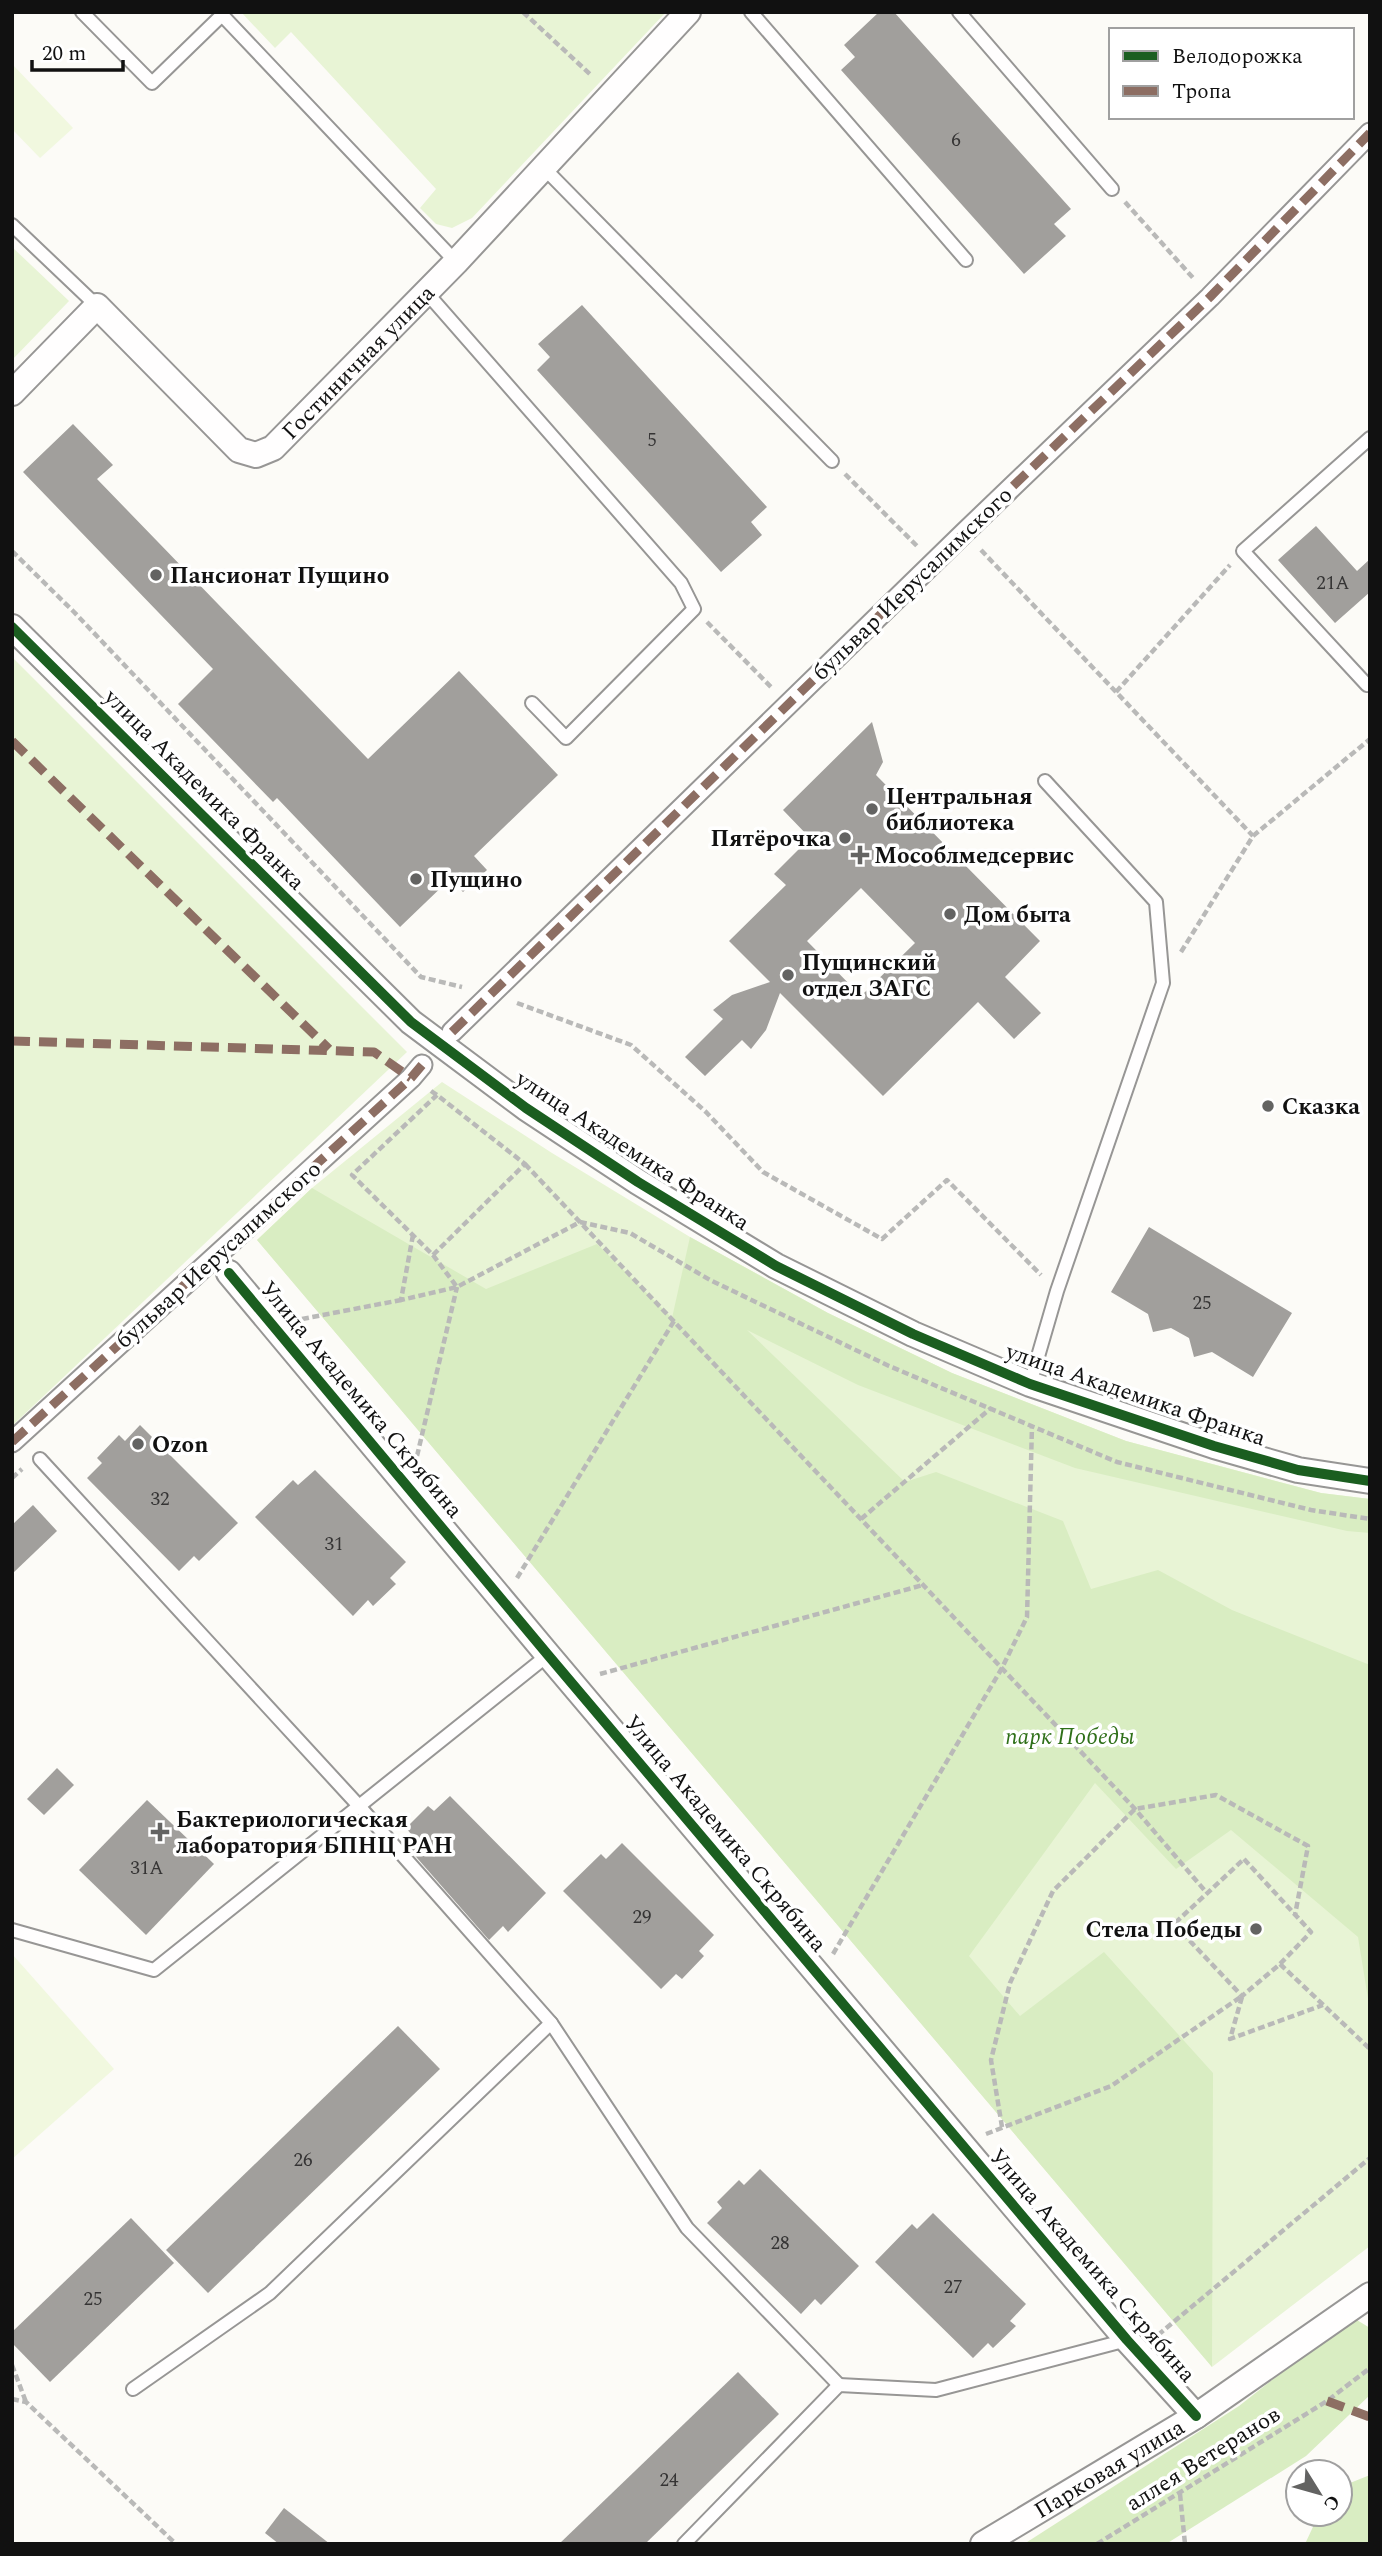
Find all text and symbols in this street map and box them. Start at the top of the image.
scale bar [32,28,122,72]
legend [1109,28,1354,119]
text: 20 m [42,38,86,70]
text: Велодорожка [1172,41,1303,73]
text: Тропа [1172,76,1232,108]
house number: 6 [951,126,961,155]
street label: Гостиничная улица [274,277,444,448]
house number: 5 [647,426,657,455]
street label: бульвар Иерусалимского [805,479,1021,689]
place label: Пансионат Пущино [170,559,389,594]
marker: Пансионат Пущино [148,567,164,583]
house number: 21А [1316,569,1350,598]
street label: улица Академика Франка [94,681,313,899]
place label: Центральная библиотека [886,780,1033,841]
marker: Центральная библиотека [864,801,880,817]
place label: Пятёрочка [710,822,831,857]
marker: Пятёрочка [837,830,853,846]
place label: Мособлмедсервис [874,839,1074,874]
marker: Мособлмедсервис [852,847,868,863]
place label: Пущино [430,863,522,898]
marker: Пущино [408,871,424,887]
place label: Дом быта [964,898,1071,933]
marker: Дом быта [942,906,958,922]
place label: Пущинский отдел ЗАГС [802,946,936,1007]
marker: Пущинский отдел ЗАГС [780,967,796,983]
street label: улица Академика Франка [507,1062,756,1240]
place label: Сказка [1282,1090,1360,1125]
marker: Сказка [1260,1098,1276,1114]
street label: бульвар Иерусалимского [108,1153,330,1357]
street label: Улица Академика Скрябина [251,1273,471,1526]
house number: 25 [1192,1289,1212,1318]
street label: улица Академика Франка [1000,1334,1270,1456]
place label: Ozon [152,1428,208,1463]
marker: Ozon [130,1436,146,1452]
house number: 32 [150,1485,170,1514]
house number: 31 [324,1530,344,1559]
street label: Улица Академика Скрябина [615,1707,835,1960]
park label: парк Победы [1006,1720,1135,1755]
place label: Бактериологическая лаборатория БПНЦ РАН [176,1803,453,1864]
marker: Бактериологическая лаборатория БПНЦ РАН [150,1822,170,1842]
house number: 31А [130,1854,164,1883]
house number: 29 [632,1903,652,1932]
place label: Стела Победы [1086,1913,1242,1948]
marker: Стела Победы [1248,1921,1264,1937]
street label: Улица Академика Скрябина [980,2141,1204,2391]
house number: 26 [293,2146,313,2175]
house number: 28 [770,2229,790,2258]
house number: 27 [943,2273,963,2302]
house number: 25 [83,2285,103,2314]
street label: аллея Ветеранов [1120,2398,1288,2521]
street label: Парковая улица [1028,2411,1192,2529]
north arrow [1284,2458,1354,2528]
house number: 24 [659,2466,679,2495]
text: С [1316,2488,1347,2516]

